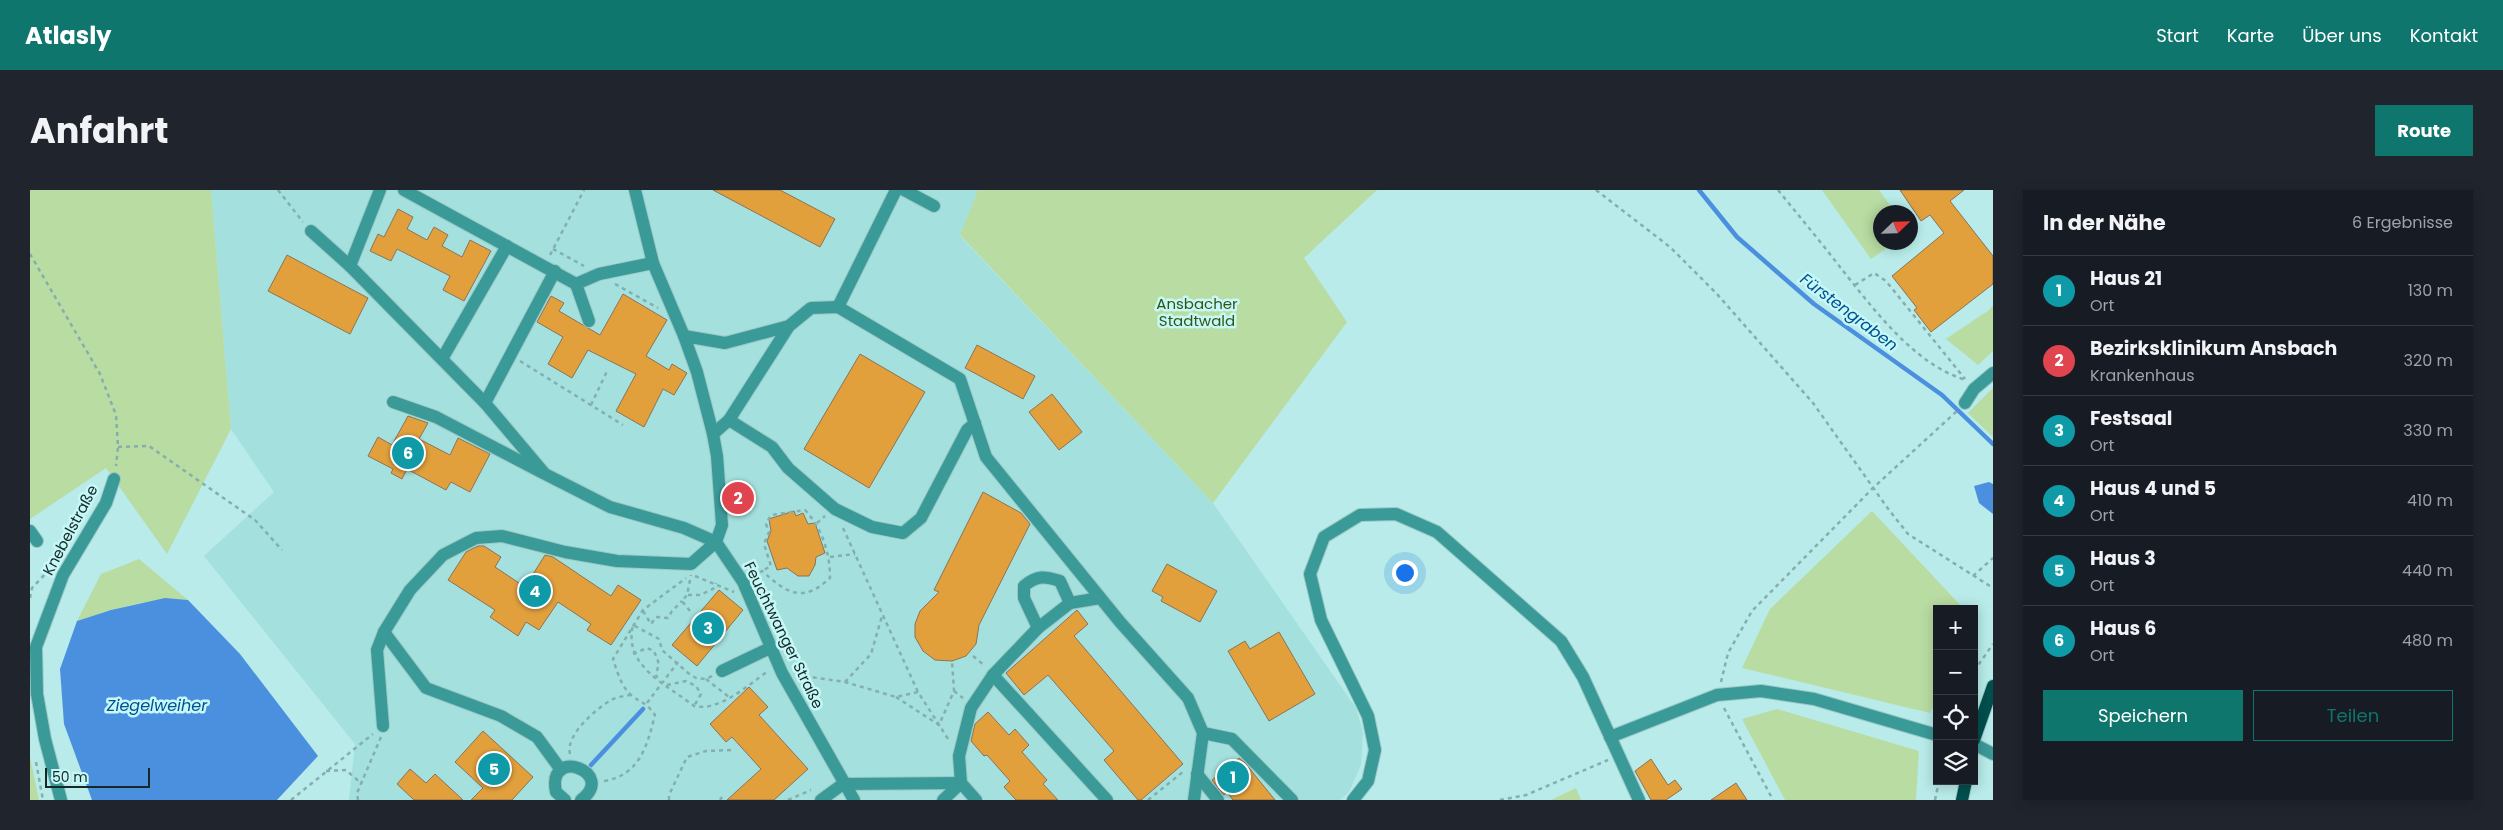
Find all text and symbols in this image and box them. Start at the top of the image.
text: Atlasly [25,19,111,52]
text: Start [2156,23,2199,48]
text: Karte [2227,23,2274,48]
text: Über uns [2302,23,2382,48]
text: Kontakt [2410,23,2478,48]
button: Route [2375,105,2473,156]
text: Anfahrt [30,106,169,155]
north arrow [1873,205,1918,250]
text: In der Nähe [2043,208,2166,237]
text: 6 Ergebnisse [2352,211,2453,234]
text: Haus 21 [2090,265,2162,292]
water label: Fürstengraben [1795,268,1903,356]
text: 1 [2056,279,2062,302]
text: 130 m [2408,279,2453,302]
park label: Ansbacher Stadtwald [1156,293,1238,331]
text: Ort [2090,294,2114,317]
text: Bezirksklinikum Ansbach [2090,335,2337,362]
text: 2 [2054,349,2064,372]
text: 320 m [2404,349,2453,372]
text: Krankenhaus [2090,364,2195,387]
text: Festsaal [2090,405,2172,432]
text: 3 [2054,419,2064,442]
text: 330 m [2403,419,2453,442]
pin: 6 [392,434,424,472]
text: Ort [2090,434,2114,457]
text: Haus 4 und 5 [2090,475,2216,502]
pin: 2 [722,479,754,517]
street label: Knebelstraße [37,481,103,579]
text: 4 [2054,489,2064,512]
text: 410 m [2407,489,2453,512]
text: Ort [2090,504,2114,527]
text: Haus 3 [2090,545,2156,572]
street label: Feuchtwanger Straße [739,558,829,712]
text: 5 [2054,559,2064,582]
text: 440 m [2402,559,2453,582]
your location [1392,560,1418,586]
pin: 4 [519,572,551,610]
text: Ort [2090,574,2114,597]
map controls [1933,605,1978,785]
button: + [1933,605,1978,650]
pin: 3 [692,609,724,647]
text: Haus 6 [2090,615,2156,642]
text: 6 [2054,629,2064,652]
text: 480 m [2402,629,2453,652]
text: Ort [2090,644,2114,667]
button: − [1933,650,1978,695]
button: Speichern [2043,690,2243,741]
button: Teilen [2253,690,2453,741]
water label: Ziegelweiher [106,694,208,717]
button: locate [1933,695,1978,740]
button: layers [1933,740,1978,785]
pin: 5 [478,750,510,788]
pin: 1 [1217,758,1249,796]
scale bar [45,765,150,788]
text: 50 m [52,767,88,787]

